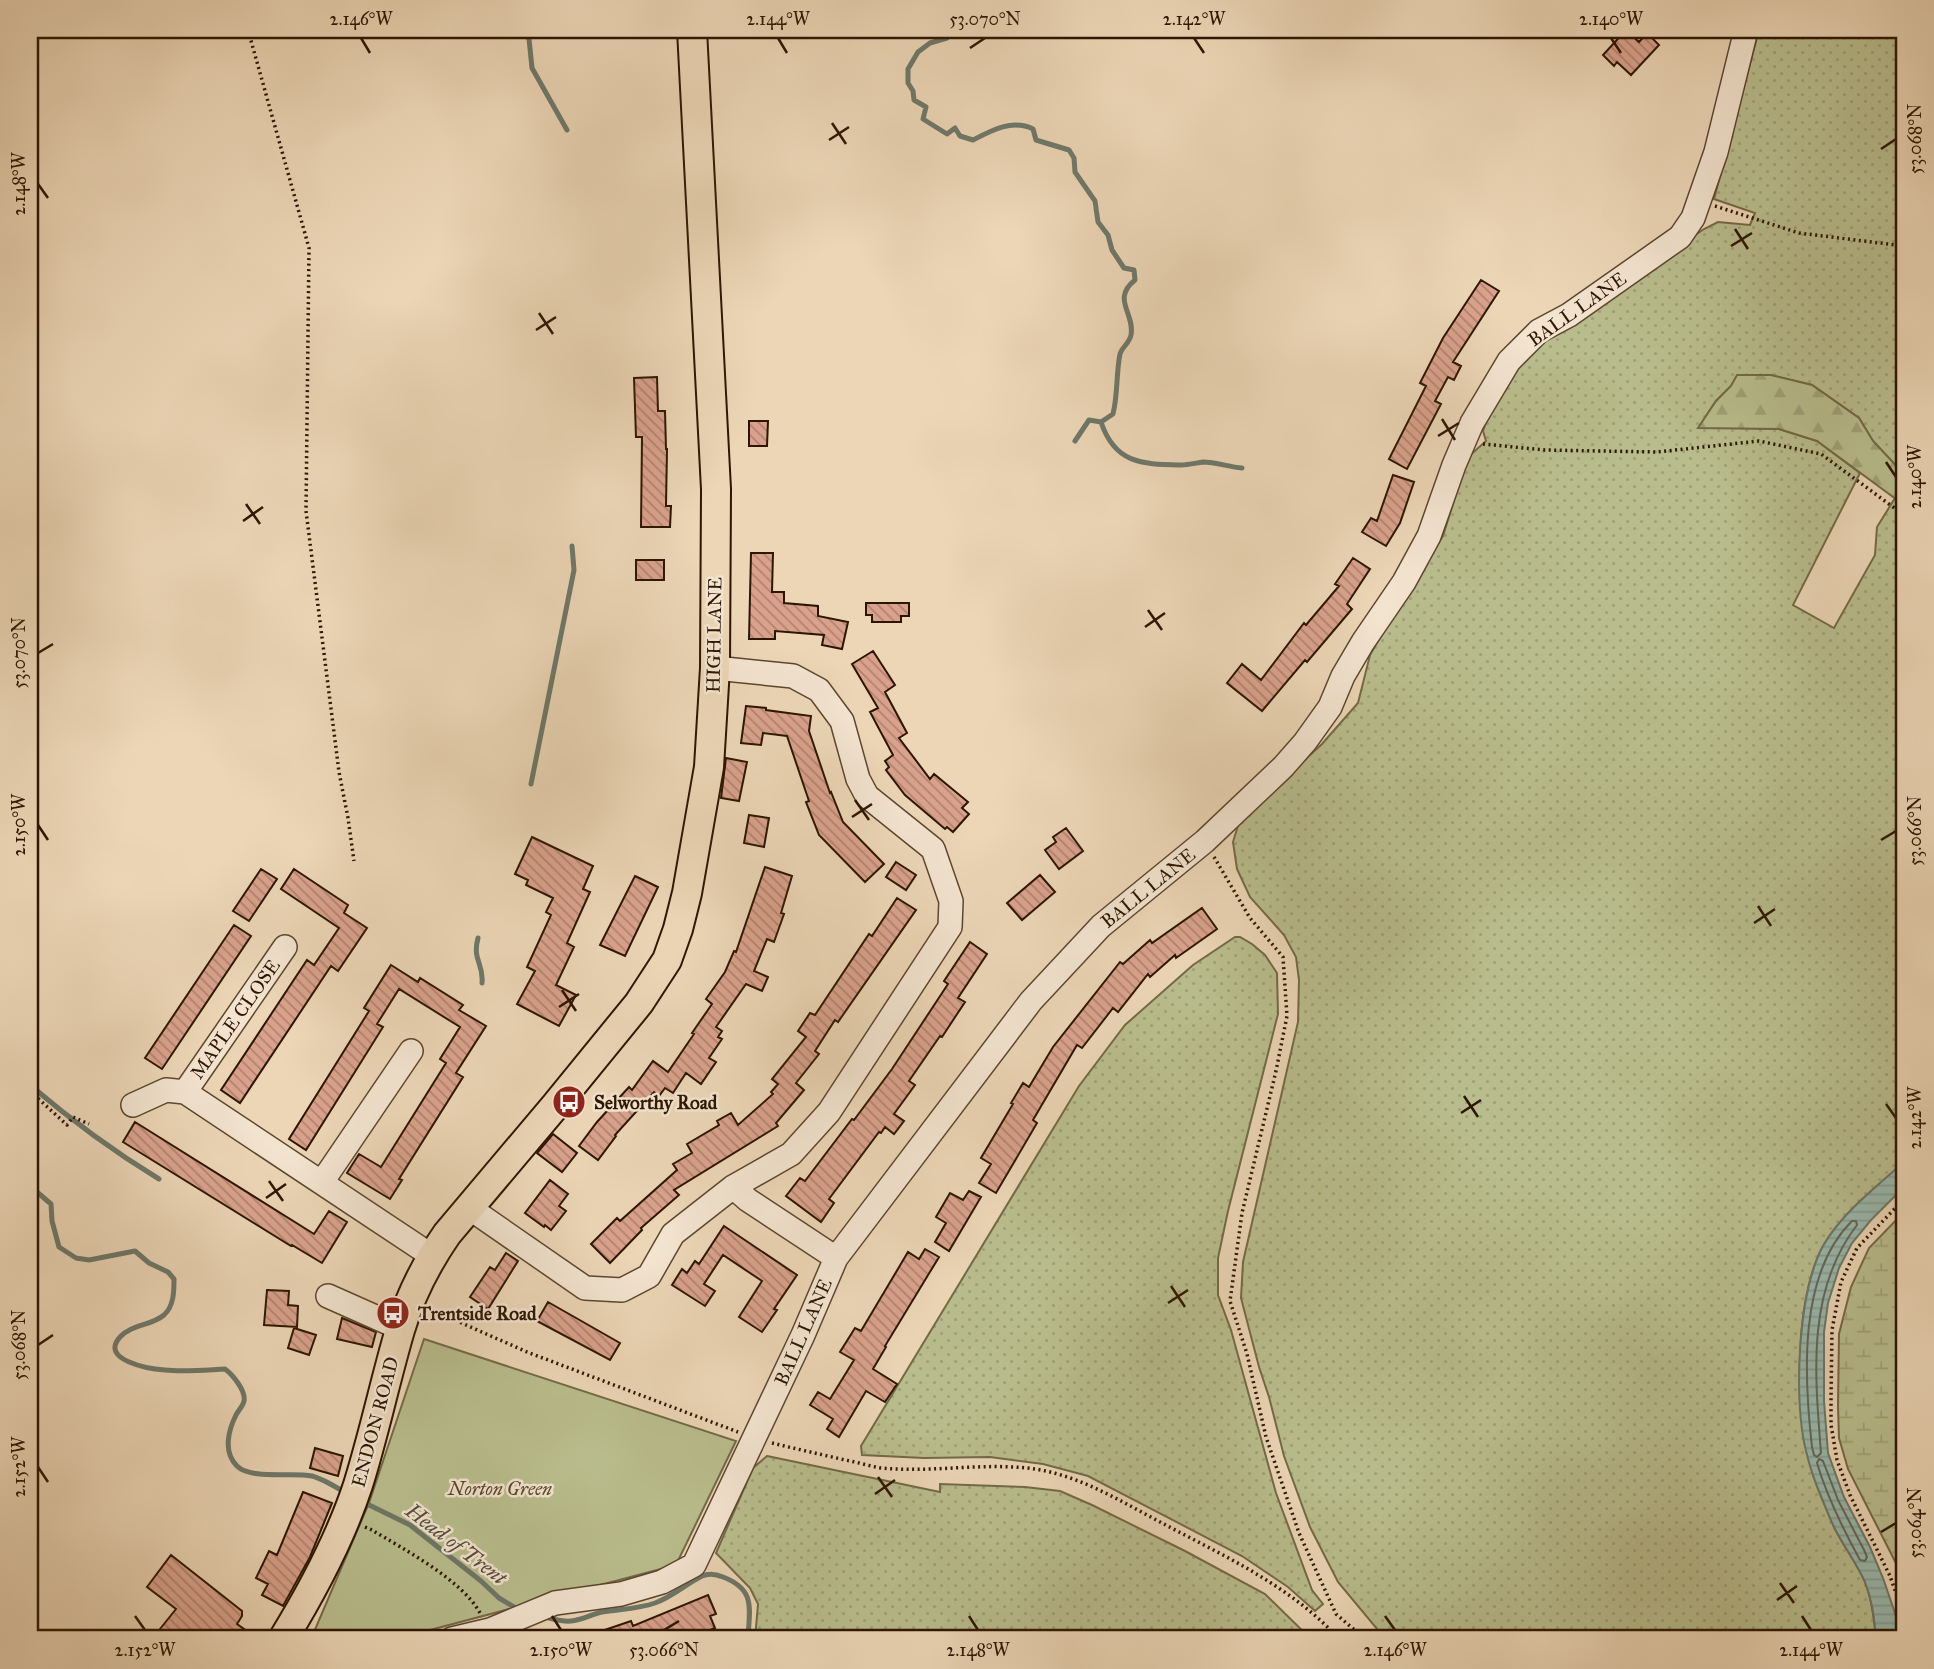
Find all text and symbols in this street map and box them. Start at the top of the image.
text: 2.146°W [330,8,393,30]
text: 2.144°W [746,8,811,30]
text: 53.070°N [949,8,1021,30]
text: 2.142°W [1163,8,1226,30]
text: 2.140°W [1579,8,1644,30]
text: 53.068°N [1904,104,1926,174]
text: 2.148°W [8,151,30,216]
street label: BALL LANE [1523,266,1631,351]
text: 2.140°W [1904,444,1926,509]
street label: HIGH LANE [701,577,727,693]
text: 53.070°N [8,617,30,689]
text: 2.150°W [8,793,30,856]
text: 53.066°N [1904,796,1926,866]
street label: BALL LANE [1096,843,1200,933]
street label: MAPLE CLOSE [185,954,285,1083]
bus stop icon: Selworthy Road [550,1083,588,1121]
text: 2.142°W [1904,1086,1926,1149]
place label: Selworthy Road [594,1091,718,1115]
street label: BALL LANE [769,1275,837,1389]
bus stop icon: Trentside Road [374,1294,412,1332]
place label: Trentside Road [417,1302,537,1325]
text: 53.068°N [8,1310,30,1380]
street label: ENDON ROAD [347,1354,403,1490]
text: 2.152°W [8,1436,30,1497]
park label: Norton Green [447,1477,552,1500]
text: 53.064°N [1904,1488,1926,1558]
water label: Head of Trent [400,1497,513,1591]
text: 2.152°W [115,1639,176,1661]
text: 2.150°W [530,1639,593,1661]
text: 53.066°N [629,1639,699,1661]
text: 2.148°W [946,1639,1011,1661]
text: 2.146°W [1364,1639,1427,1661]
text: 2.144°W [1779,1639,1844,1661]

